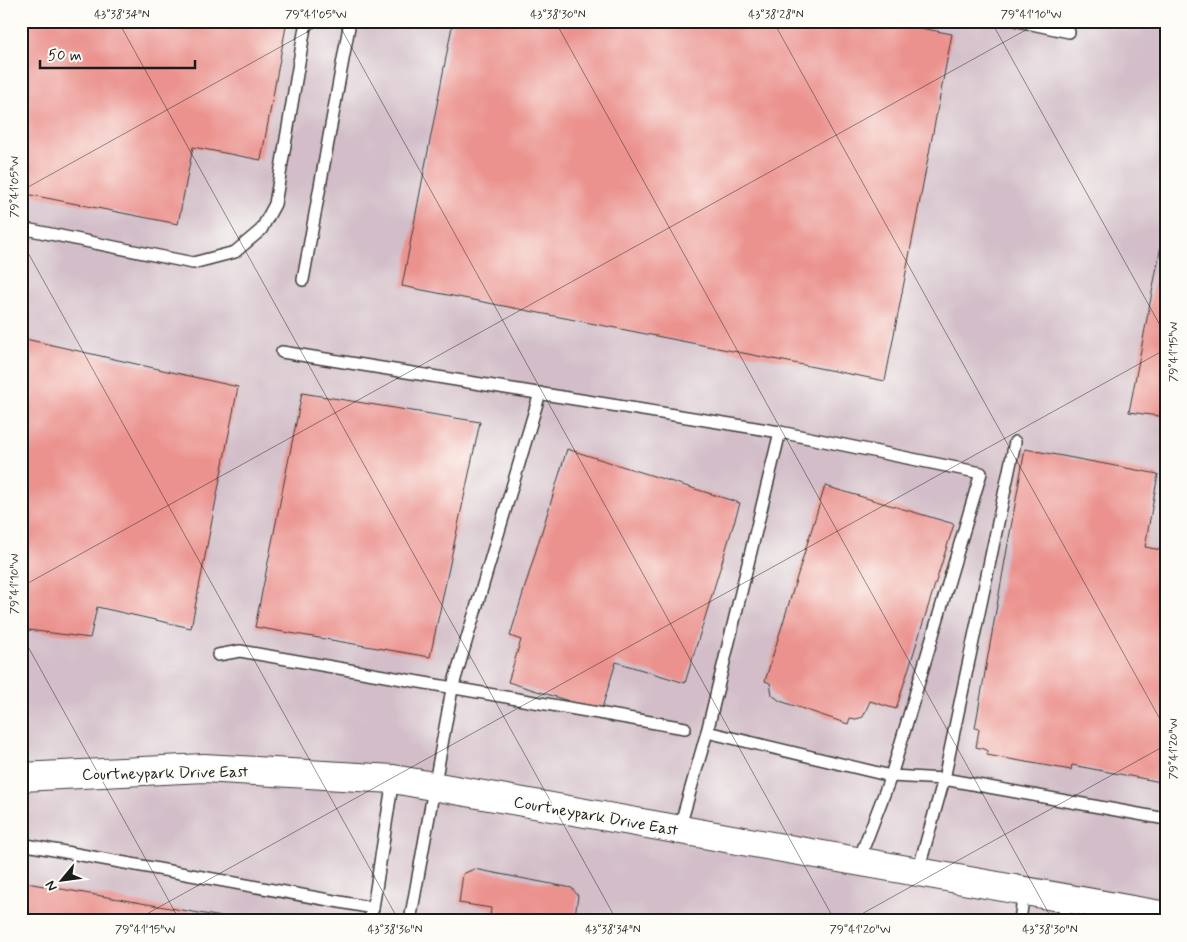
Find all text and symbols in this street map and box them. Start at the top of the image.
text: 43°38'34"N [94,7,150,23]
text: 79°41'05"W [285,7,347,23]
text: 43°38'30"N [530,7,586,23]
text: 43°38'28"N [748,7,804,23]
text: 79°41'10"W [1001,7,1061,23]
scale bar [40,38,195,70]
text: 50 m [48,46,82,66]
text: 79°41'05"W [7,156,23,218]
text: 79°41'15"W [1166,322,1182,382]
text: 79°41'10"W [7,554,23,614]
text: 79°41'20"W [1166,718,1182,780]
street label: Courtneypark Drive East [82,762,248,785]
street label: Courtneypark Drive East [512,792,679,841]
north arrow [38,854,88,904]
text: N [41,877,62,894]
text: 79°41'15"W [115,922,175,938]
text: 43°38'36"N [367,922,423,938]
text: 43°38'34"N [585,922,641,938]
text: 79°41'20"W [829,922,891,938]
text: 43°38'30"N [1022,922,1078,938]

